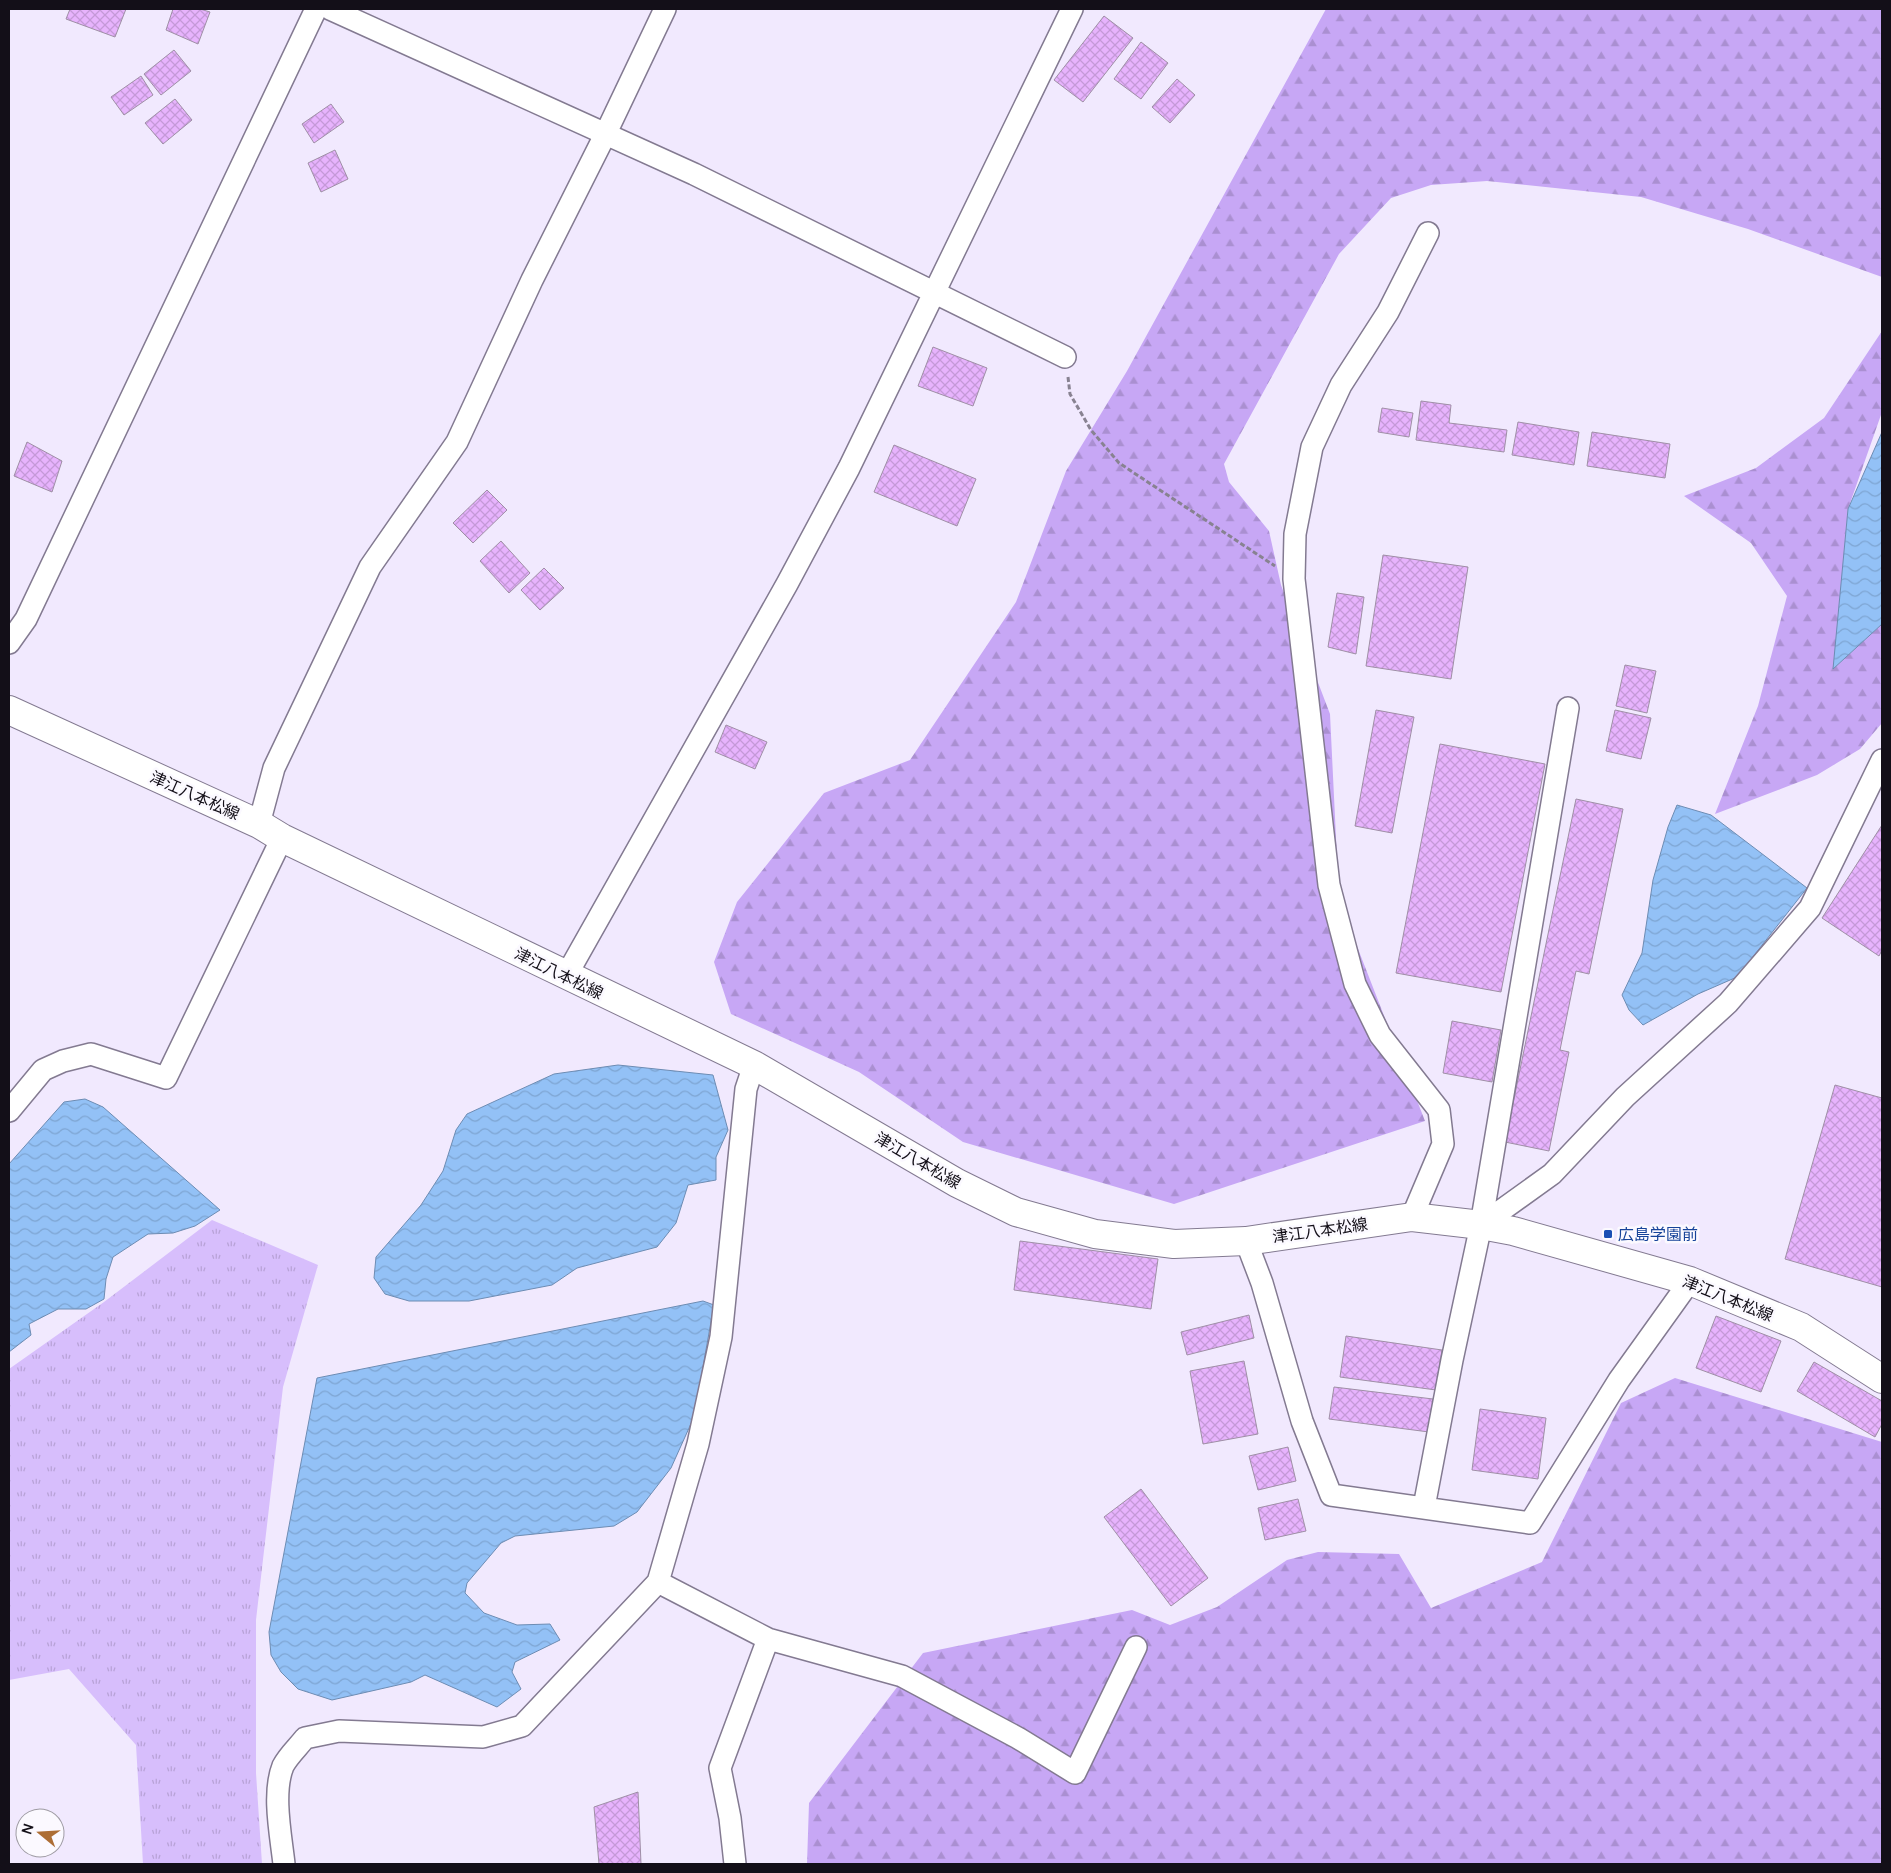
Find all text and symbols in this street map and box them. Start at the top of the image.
street label: 津江八本松線 [147,765,243,825]
street label: 津江八本松線 [511,942,607,1004]
street label: 津江八本松線 [871,1126,965,1194]
street label: 津江八本松線 [1271,1212,1369,1248]
place label: 広島学園前 [1618,1223,1698,1245]
marker: 広島学園前 [1602,1228,1614,1240]
street label: 津江八本松線 [1679,1270,1777,1326]
north arrow [15,1808,65,1858]
text: N [17,1821,38,1837]

